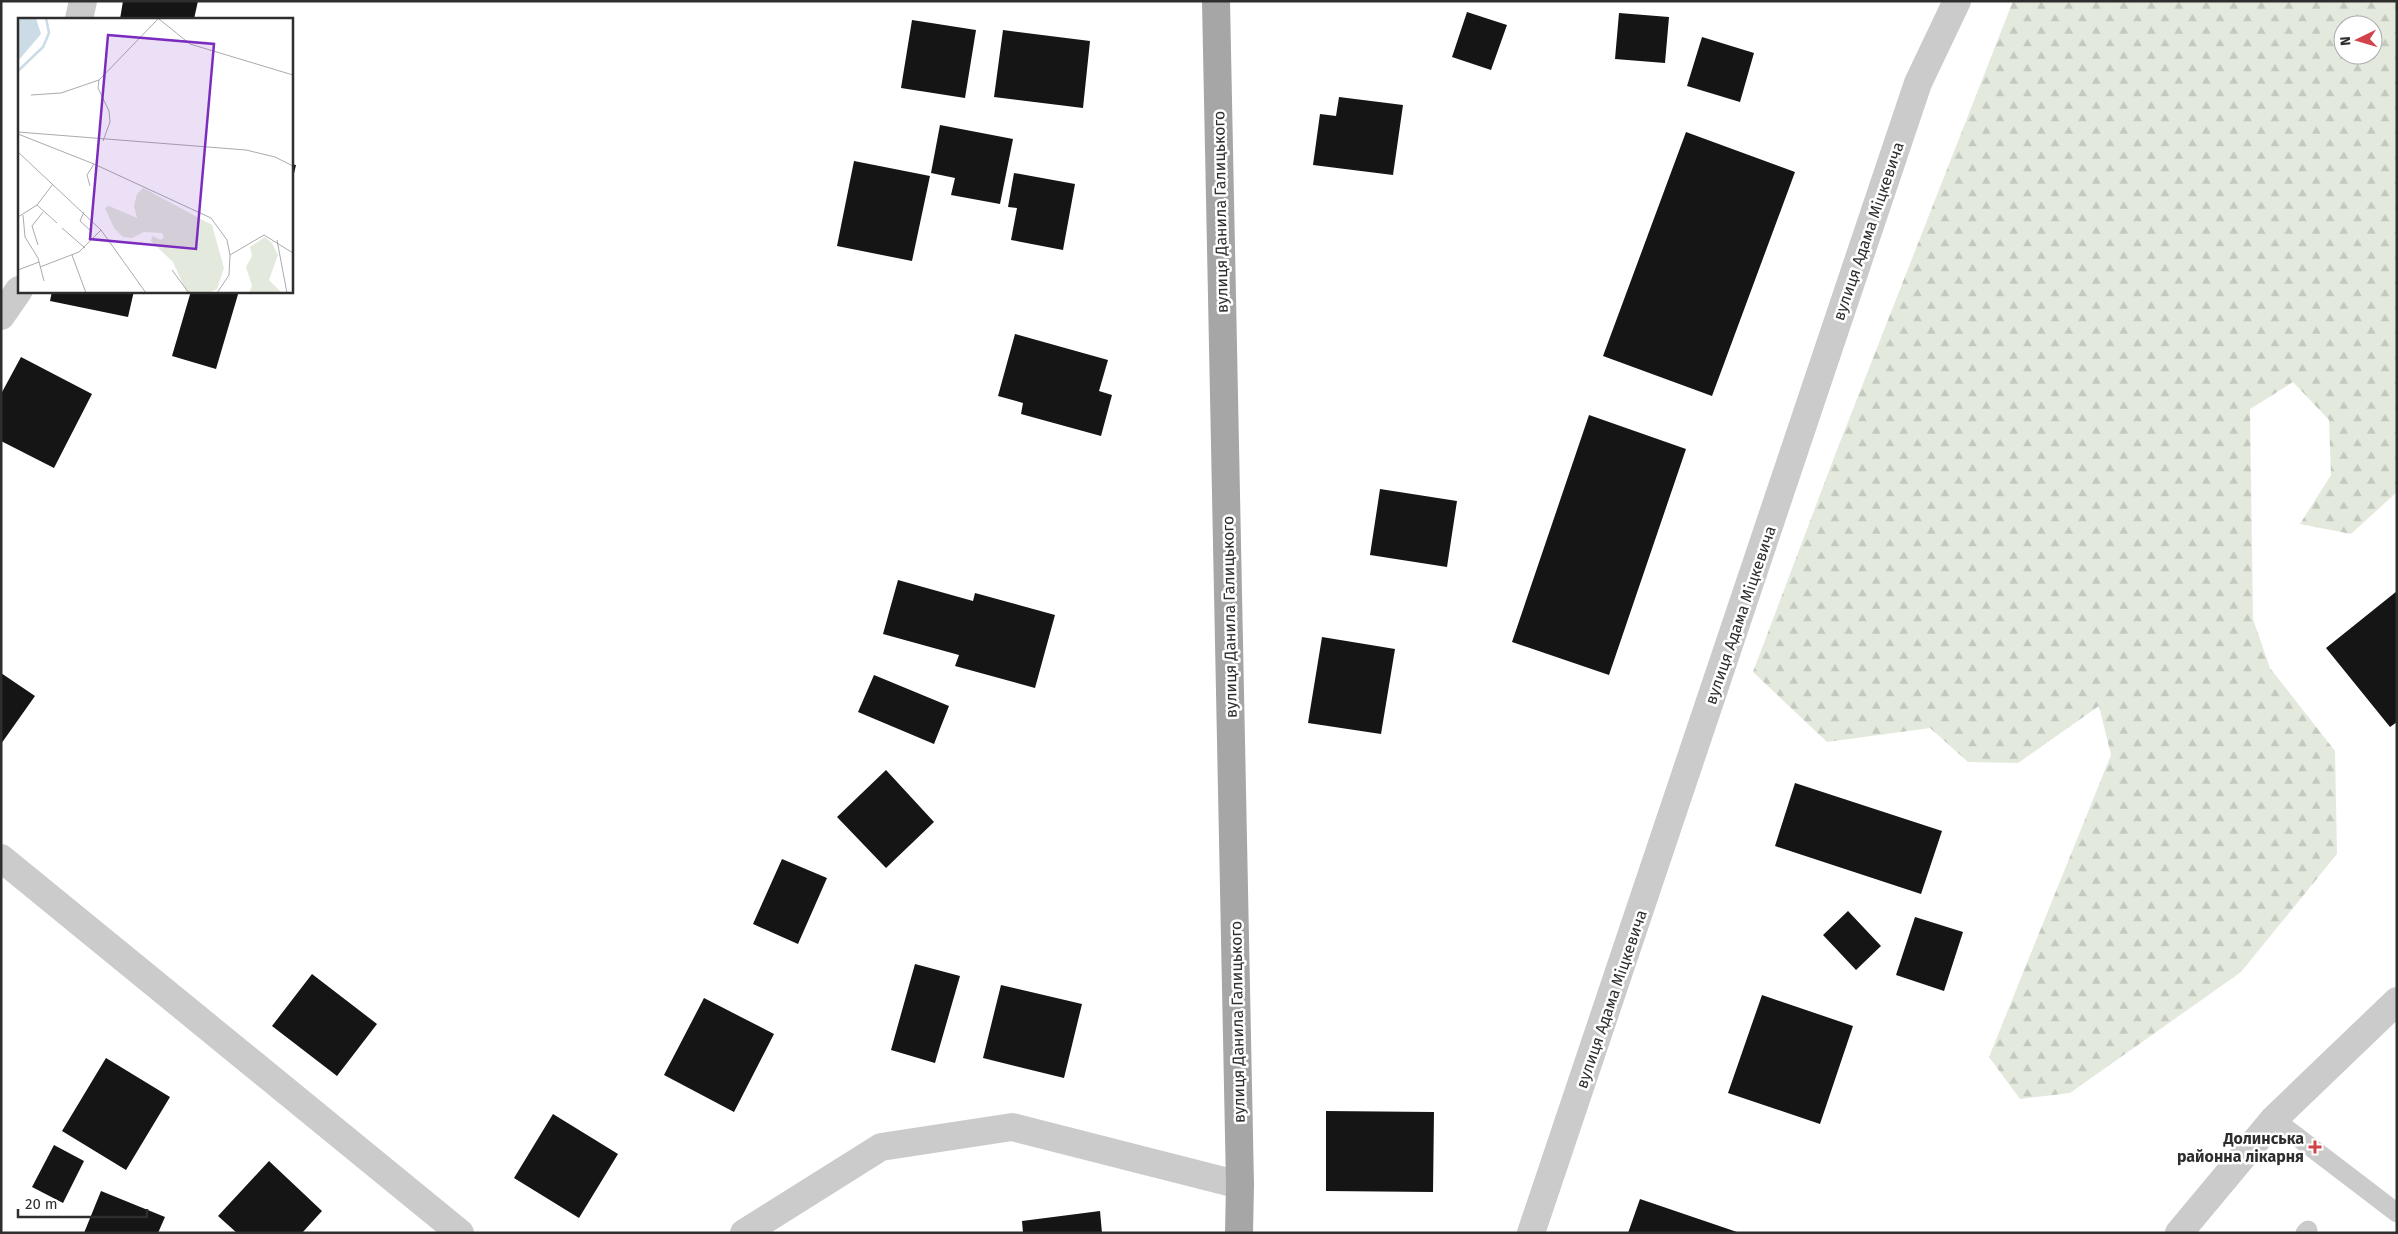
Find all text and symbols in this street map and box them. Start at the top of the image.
north arrow [2333,15,2383,65]
inset map [18,18,292,292]
text: N [2337,36,2354,46]
street label: вулиця Данила Галицького [1209,111,1232,313]
street label: вулиця Адама Міцкевича [1829,139,1908,323]
street label: вулиця Данила Галицького [1218,516,1241,718]
street label: вулиця Адама Міцкевича [1701,523,1780,707]
street label: вулиця Адама Міцкевича [1572,907,1651,1091]
street label: вулиця Данила Галицького [1226,921,1249,1123]
place label: Долинська районна лікарня [2177,1129,2304,1166]
marker: Долинська районна лікарня [2308,1140,2322,1154]
scale bar [18,1186,146,1218]
text: 20 m [25,1195,58,1213]

